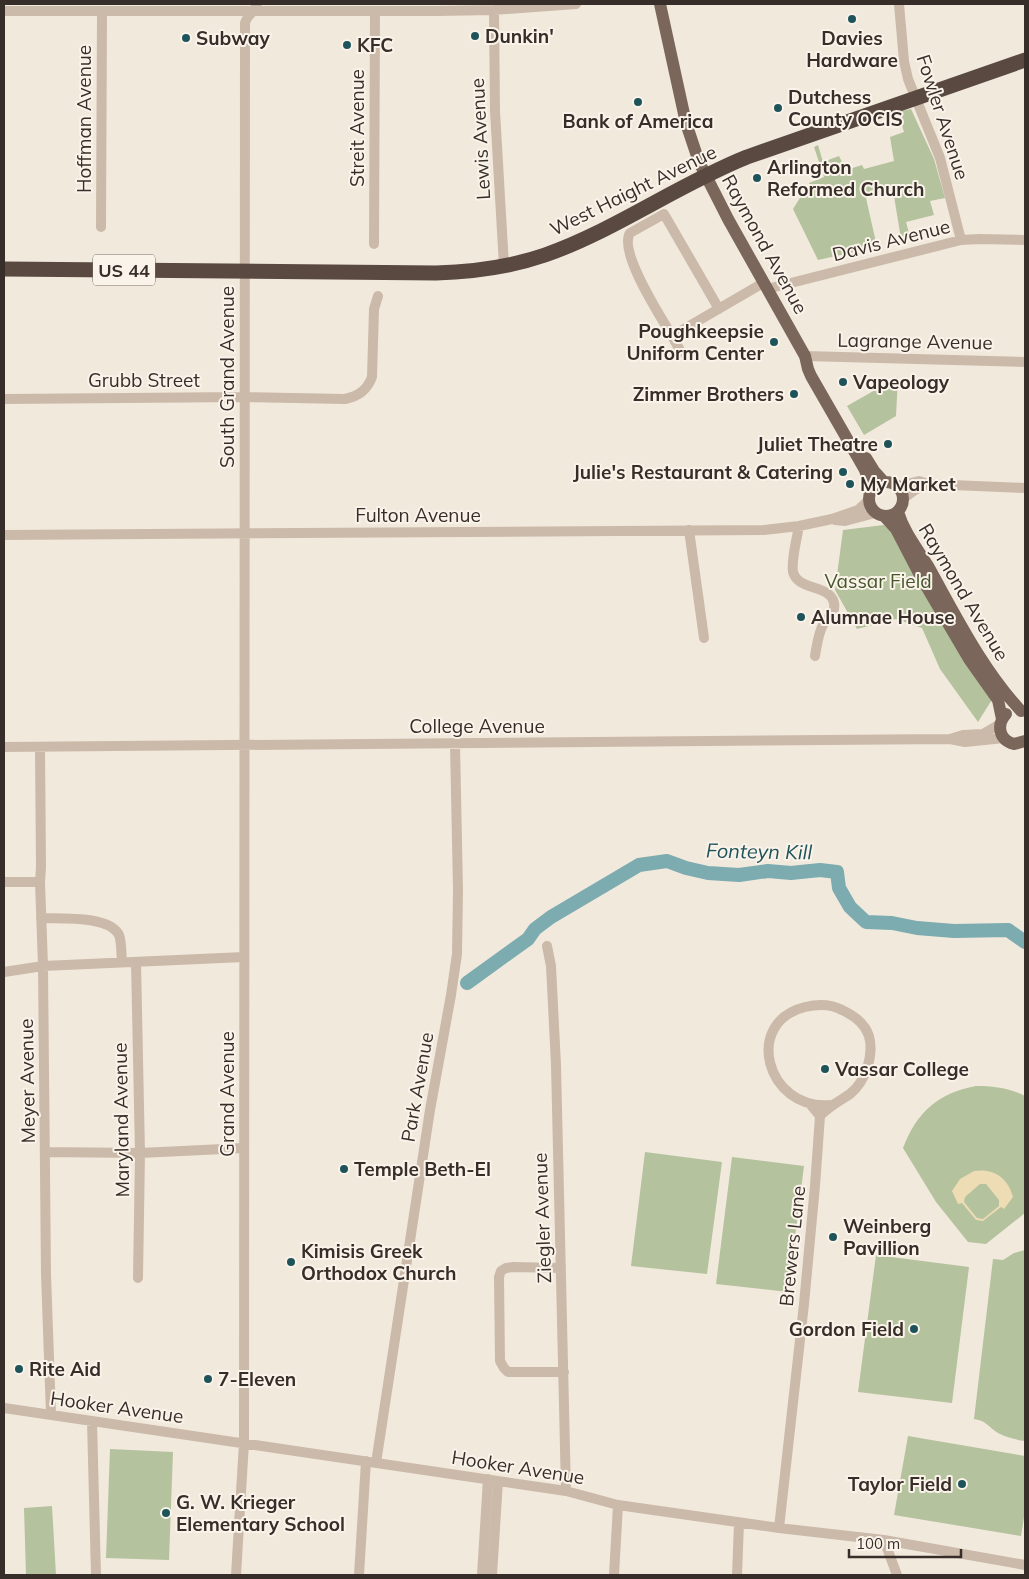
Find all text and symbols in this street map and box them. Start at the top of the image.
marker: Davies Hardware [846,13,858,25]
place label: Dunkin' [485,24,554,48]
place label: Subway [196,26,270,50]
place label: Davies Hardware [806,26,898,72]
marker: Dunkin' [469,30,481,42]
marker: Subway [180,32,192,44]
place label: KFC [357,33,393,57]
marker: KFC [341,39,353,51]
street label: Hoffman Avenue [72,45,96,193]
street label: Fowler Avenue [911,51,975,183]
street label: Streit Avenue [345,69,369,187]
street label: Lewis Avenue [465,77,495,201]
place label: Dutchess County OCIS [788,85,903,131]
marker: Bank of America [632,96,644,108]
marker: Dutchess County OCIS [772,102,784,114]
place label: Bank of America [563,109,713,133]
street label: West Haight Avenue [546,139,720,241]
place label: Arlington Reformed Church [767,155,925,201]
street label: Raymond Avenue [717,170,813,318]
marker: Arlington Reformed Church [751,172,763,184]
street label: Davis Avenue [830,214,952,266]
road number: US 44 [93,254,155,286]
street label: South Grand Avenue [215,286,239,468]
place label: Poughkeepsie Uniform Center [627,319,765,365]
street label: Lagrange Avenue [837,328,993,354]
marker: Poughkeepsie Uniform Center [768,336,780,348]
street label: Grubb Street [88,368,200,392]
place label: Vapeology [852,370,950,394]
marker: Vapeology [837,376,849,388]
place label: Zimmer Brothers [633,382,784,406]
marker: Zimmer Brothers [788,388,800,400]
place label: Juliet Theatre [757,432,878,456]
marker: Juliet Theatre [882,438,894,450]
place label: Julie's Restaurant & Catering [573,460,833,484]
marker: Julie's Restaurant & Catering [837,466,849,478]
place label: My Market [860,472,956,496]
marker: My Market [844,478,856,490]
street label: Fulton Avenue [355,503,481,527]
street label: Raymond Avenue [914,519,1014,665]
park label: Vassar Field [824,569,932,593]
place label: Alumnae House [811,605,955,629]
marker: Alumnae House [795,611,807,623]
street label: College Avenue [409,714,545,738]
water label: Fonteyn Kill [706,838,813,864]
street label: Meyer Avenue [14,1018,40,1144]
street label: Park Avenue [396,1030,438,1144]
street label: Grand Avenue [215,1031,239,1157]
street label: Maryland Avenue [108,1042,134,1198]
place label: Vassar College [834,1057,969,1081]
marker: Vassar College [819,1063,831,1075]
street label: Ziegler Avenue [528,1152,556,1284]
place label: Temple Beth-El [354,1157,491,1181]
marker: Temple Beth-El [338,1163,350,1175]
street label: Brewers Lane [774,1185,810,1307]
place label: Weinberg Pavillion [843,1214,931,1260]
marker: Weinberg Pavillion [827,1231,839,1243]
place label: Kimisis Greek Orthodox Church [301,1239,456,1285]
marker: Kimisis Greek Orthodox Church [285,1256,297,1268]
place label: Gordon Field [789,1317,904,1341]
marker: Gordon Field [908,1323,920,1335]
place label: Rite Aid [29,1357,101,1381]
marker: Rite Aid [13,1363,25,1375]
place label: 7-Eleven [218,1367,296,1391]
marker: 7-Eleven [202,1373,214,1385]
street label: Hooker Avenue [49,1386,185,1428]
street label: Hooker Avenue [450,1445,586,1489]
place label: Taylor Field [848,1472,952,1496]
marker: Taylor Field [956,1478,968,1490]
place label: G. W. Krieger Elementary School [176,1490,345,1536]
marker: G. W. Krieger Elementary School [160,1507,172,1519]
scale bar [849,1526,962,1558]
text: 100 m [856,1534,900,1553]

